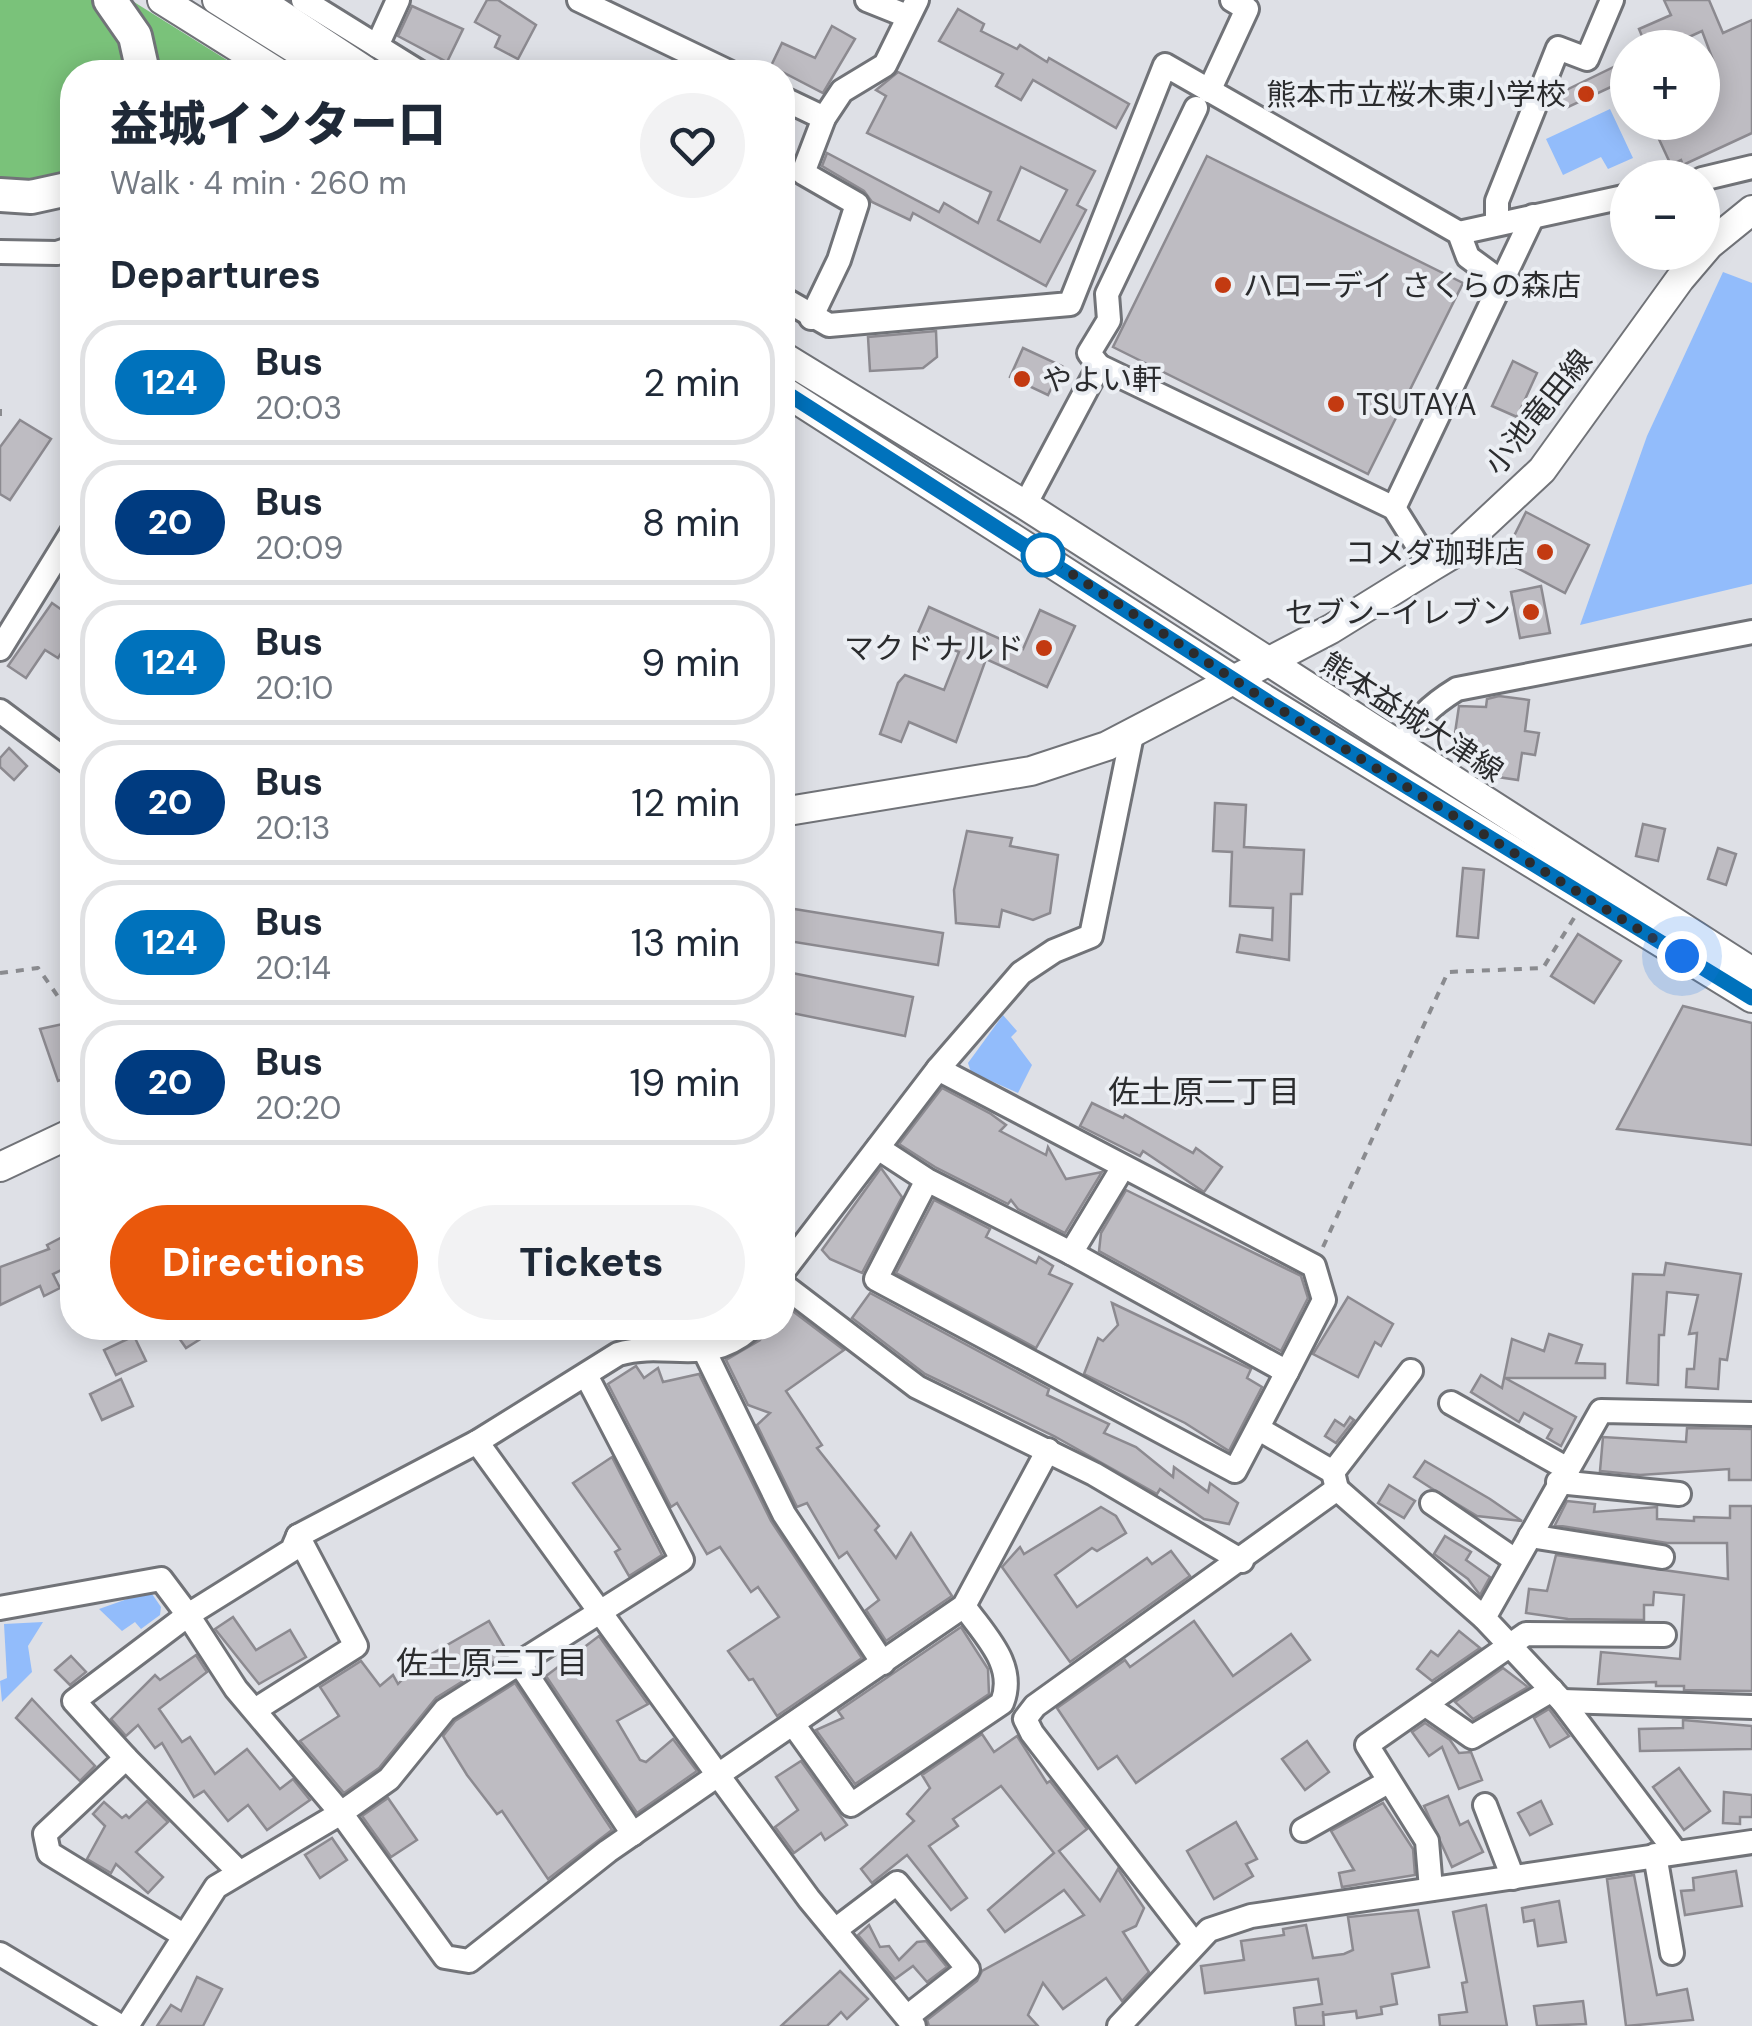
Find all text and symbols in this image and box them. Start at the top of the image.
map controls [1610,30,1720,270]
button: + [1610,30,1720,140]
place label: 熊本市立桜木東小学校 [1266,75,1566,114]
marker: 熊本市立桜木東小学校 [1575,83,1597,105]
text: 益城インター口 [110,93,446,156]
button: heart [640,93,745,198]
button: − [1610,160,1720,270]
text: Walk · 4 min · 260 m [110,162,407,204]
text: Departures [110,250,321,300]
place label: ハローデイ さくらの森店 [1243,266,1581,305]
marker: ハローデイ さくらの森店 [1212,274,1234,296]
text: Bus [255,337,323,387]
street label: 小池竜田線 [1476,341,1600,483]
text: 2 min [643,358,740,408]
text: 124 [142,359,198,405]
place label: やよい軒 [1042,360,1162,399]
marker: やよい軒 [1011,368,1033,390]
place label: TSUTAYA [1356,385,1477,424]
text: 20:03 [255,387,342,429]
marker: TSUTAYA [1325,393,1347,415]
text: Bus [255,477,323,527]
text: 8 min [642,498,740,548]
text: 20 [148,499,192,545]
text: 20:09 [255,527,343,569]
place label: コメダ珈琲店 [1345,533,1525,572]
unlabelled marker [1022,534,1064,576]
marker: コメダ珈琲店 [1534,541,1556,563]
place label: セブン-イレブン [1285,593,1511,632]
marker: セブン-イレブン [1520,601,1542,623]
text: Bus [255,617,323,667]
place label: マクドナルド [844,629,1024,668]
marker: マクドナルド [1033,637,1055,659]
text: 9 min [641,638,740,688]
text: 124 [142,639,198,685]
street label: 熊本益城大津線 [1313,643,1511,791]
text: 20:10 [255,667,333,709]
text: Bus [255,757,323,807]
text: 12 min [631,778,740,828]
text: 20 [148,779,192,825]
text: 20:13 [255,807,330,849]
text: Bus [255,897,323,947]
text: 13 min [631,918,740,968]
text: 124 [142,919,198,965]
your location [1657,931,1707,981]
text: 20:14 [255,947,331,989]
text: Bus [255,1037,323,1087]
text: 19 min [629,1058,740,1108]
text: 20 [148,1059,192,1105]
district label: 佐土原二丁目 [1108,1071,1300,1113]
text: 20:20 [255,1087,341,1129]
button: Directions [110,1205,418,1320]
button: Tickets [438,1205,745,1320]
district label: 佐土原三丁目 [396,1642,588,1684]

